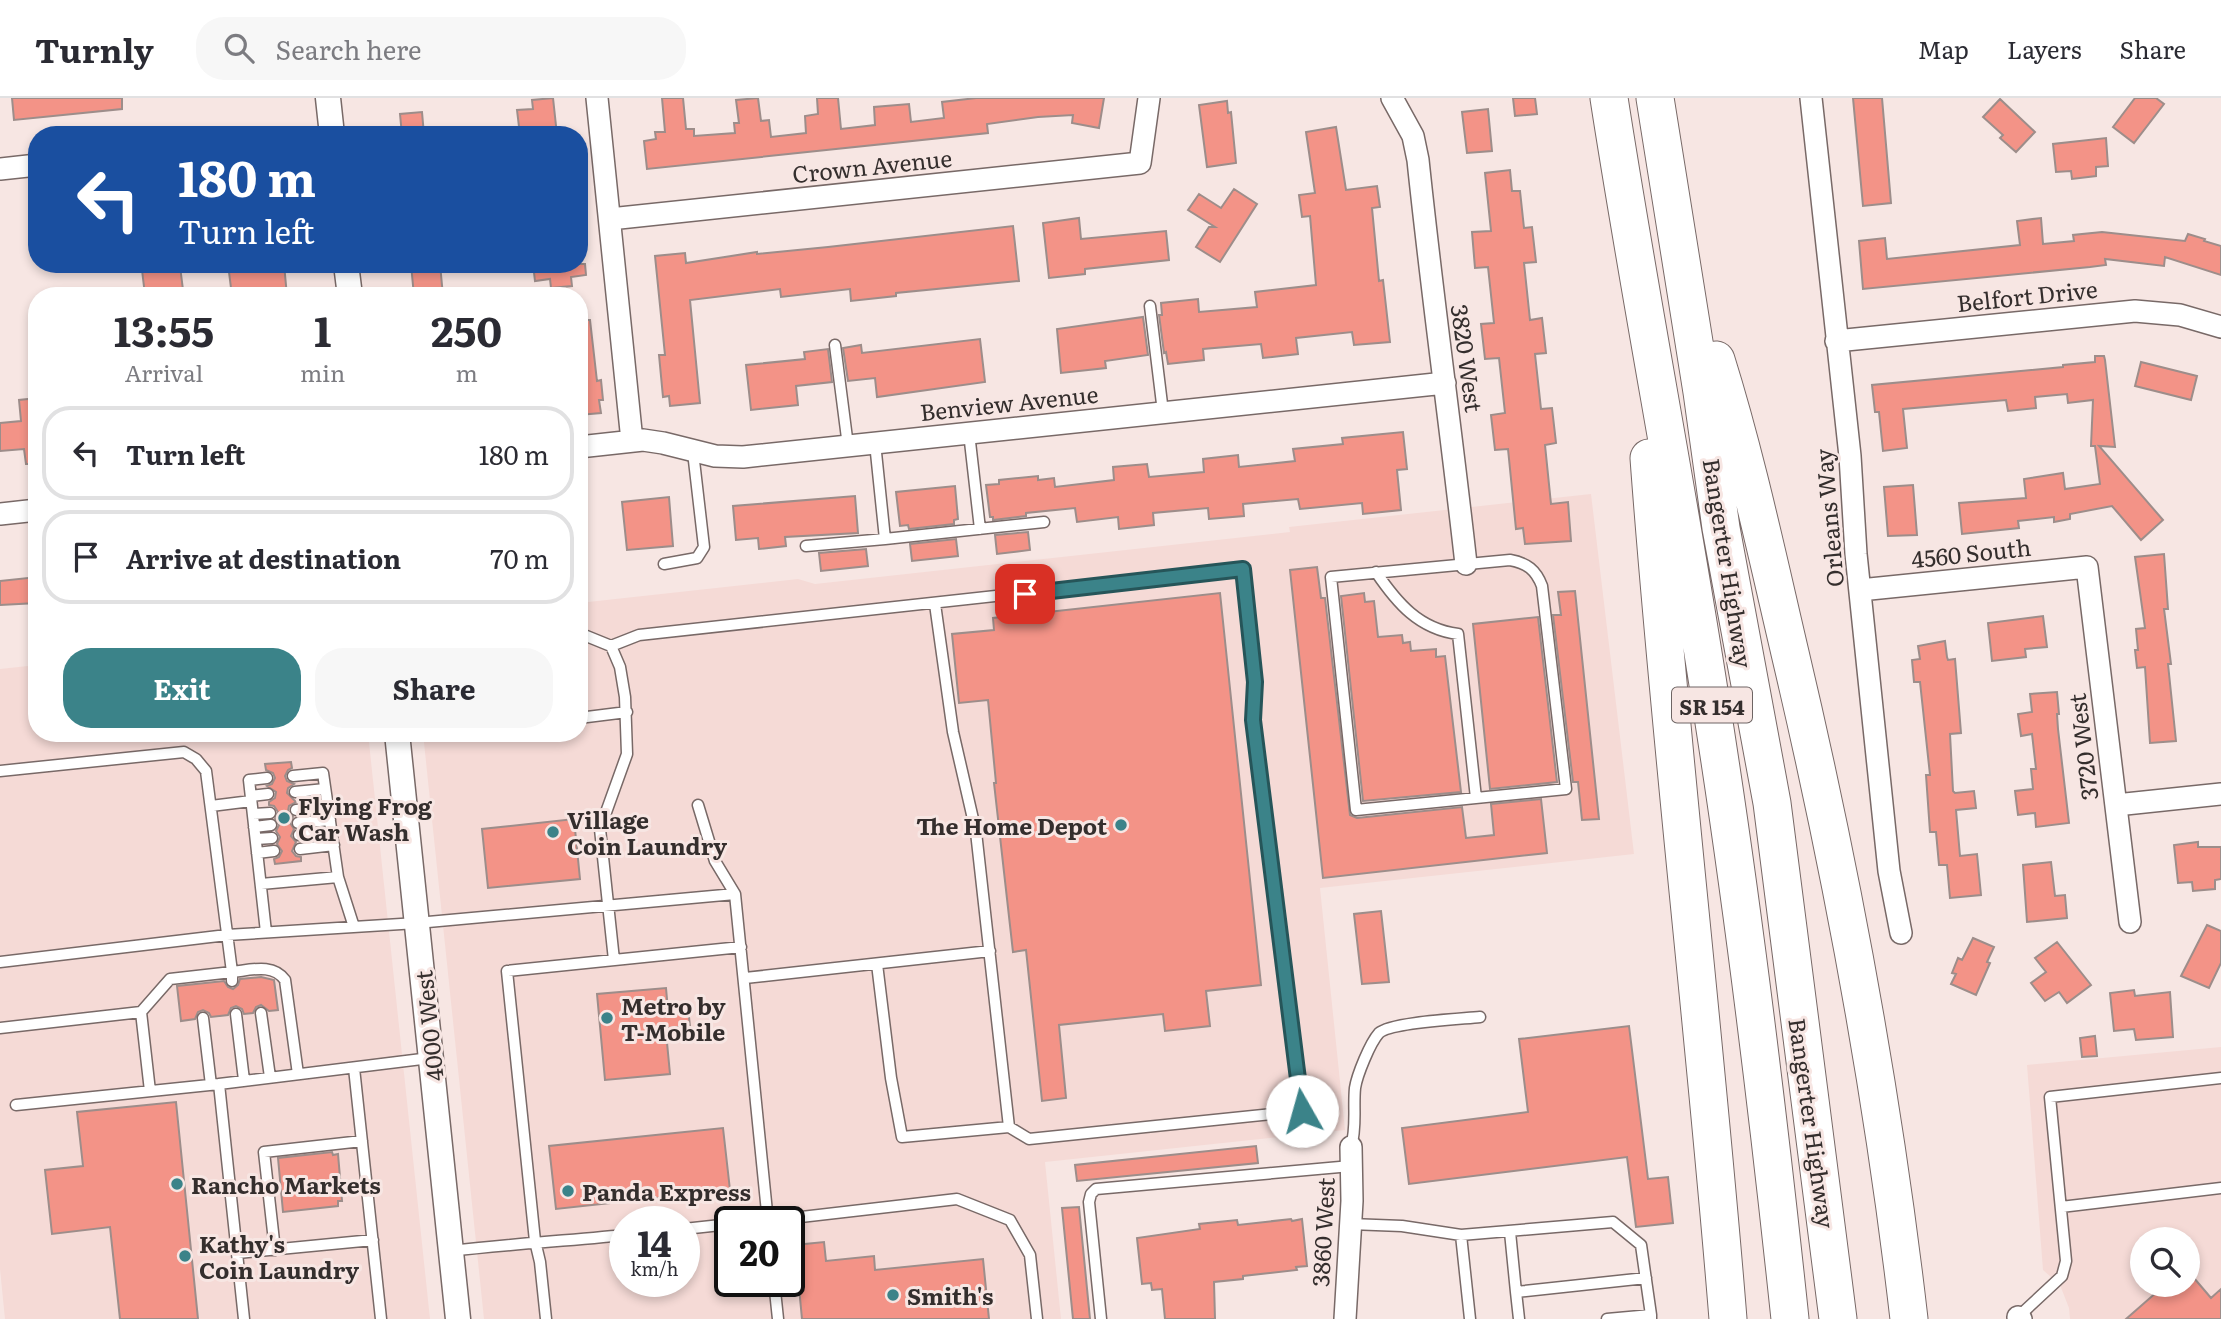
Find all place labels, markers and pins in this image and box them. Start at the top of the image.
pin [995,564,1055,624]
place label: Flying Frog Car Wash [298,788,433,848]
place label: Village Coin Laundry [567,802,727,862]
place label: The Home Depot [916,808,1107,842]
marker: Flying Frog Car Wash [276,810,292,826]
marker: The Home Depot [1113,817,1129,833]
marker: Village Coin Laundry [545,824,561,840]
place label: Metro by T-Mobile [621,988,726,1048]
marker: Metro by T-Mobile [599,1010,615,1026]
place label: Rancho Markets [191,1167,381,1201]
place label: Panda Express [582,1174,751,1208]
marker: Rancho Markets [169,1176,185,1192]
marker: Panda Express [560,1183,576,1199]
place label: Kathy's Coin Laundry [199,1226,359,1286]
marker: Kathy's Coin Laundry [177,1248,193,1264]
place label: Smith's [907,1278,993,1312]
marker: Smith's [885,1287,901,1303]

